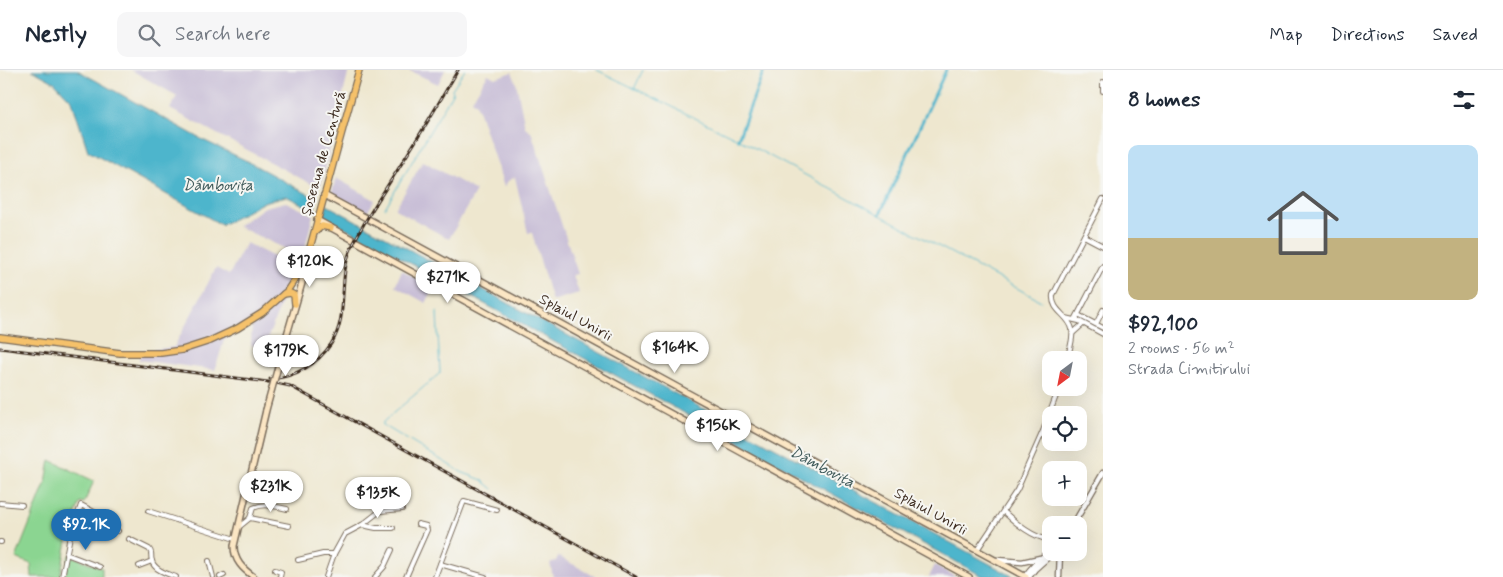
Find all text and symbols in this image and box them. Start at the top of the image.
search box [117,12,467,57]
text: Nestly [25,19,87,50]
icon: search [135,21,163,49]
text: Search here [175,22,271,47]
text: Map [1270,23,1303,47]
text: Directions [1331,23,1405,47]
text: Saved [1433,23,1478,47]
text: 8 homes [1128,86,1200,114]
icon: filters [1450,86,1478,114]
street label: Șoseaua de Centură [297,88,351,218]
water label: Dâmbovița [183,175,253,196]
icon: home [1258,178,1348,268]
pin: $120K [275,246,345,288]
text: $120K [287,251,333,272]
pin: $271K [413,262,483,304]
text: $271K [427,267,469,288]
street label: Splaiul Unirii [535,289,616,346]
text: $92,100 [1128,310,1198,338]
pin: $164K [640,332,710,374]
pin: $179K [251,334,321,377]
text: $164K [652,337,698,358]
text: 2 rooms · 56 m² [1128,338,1235,359]
text: $179K [264,340,308,361]
north arrow [1042,351,1088,396]
map controls [1042,351,1087,561]
text: Strada Cimitirului [1128,359,1250,380]
button: locate [1042,406,1087,451]
pin: $156K [683,410,753,452]
text: $156K [696,415,740,436]
water label: Dâmbovița [786,442,858,493]
button: + [1042,461,1087,506]
pin: $231K [236,470,306,513]
text: $231K [250,476,292,497]
pin: $135K [343,476,413,519]
text: $135K [356,482,400,503]
street label: Splaiul Unirii [890,483,971,540]
pin: $92.1K [45,508,127,551]
text: $92.1K [62,514,110,535]
button: − [1042,516,1087,561]

